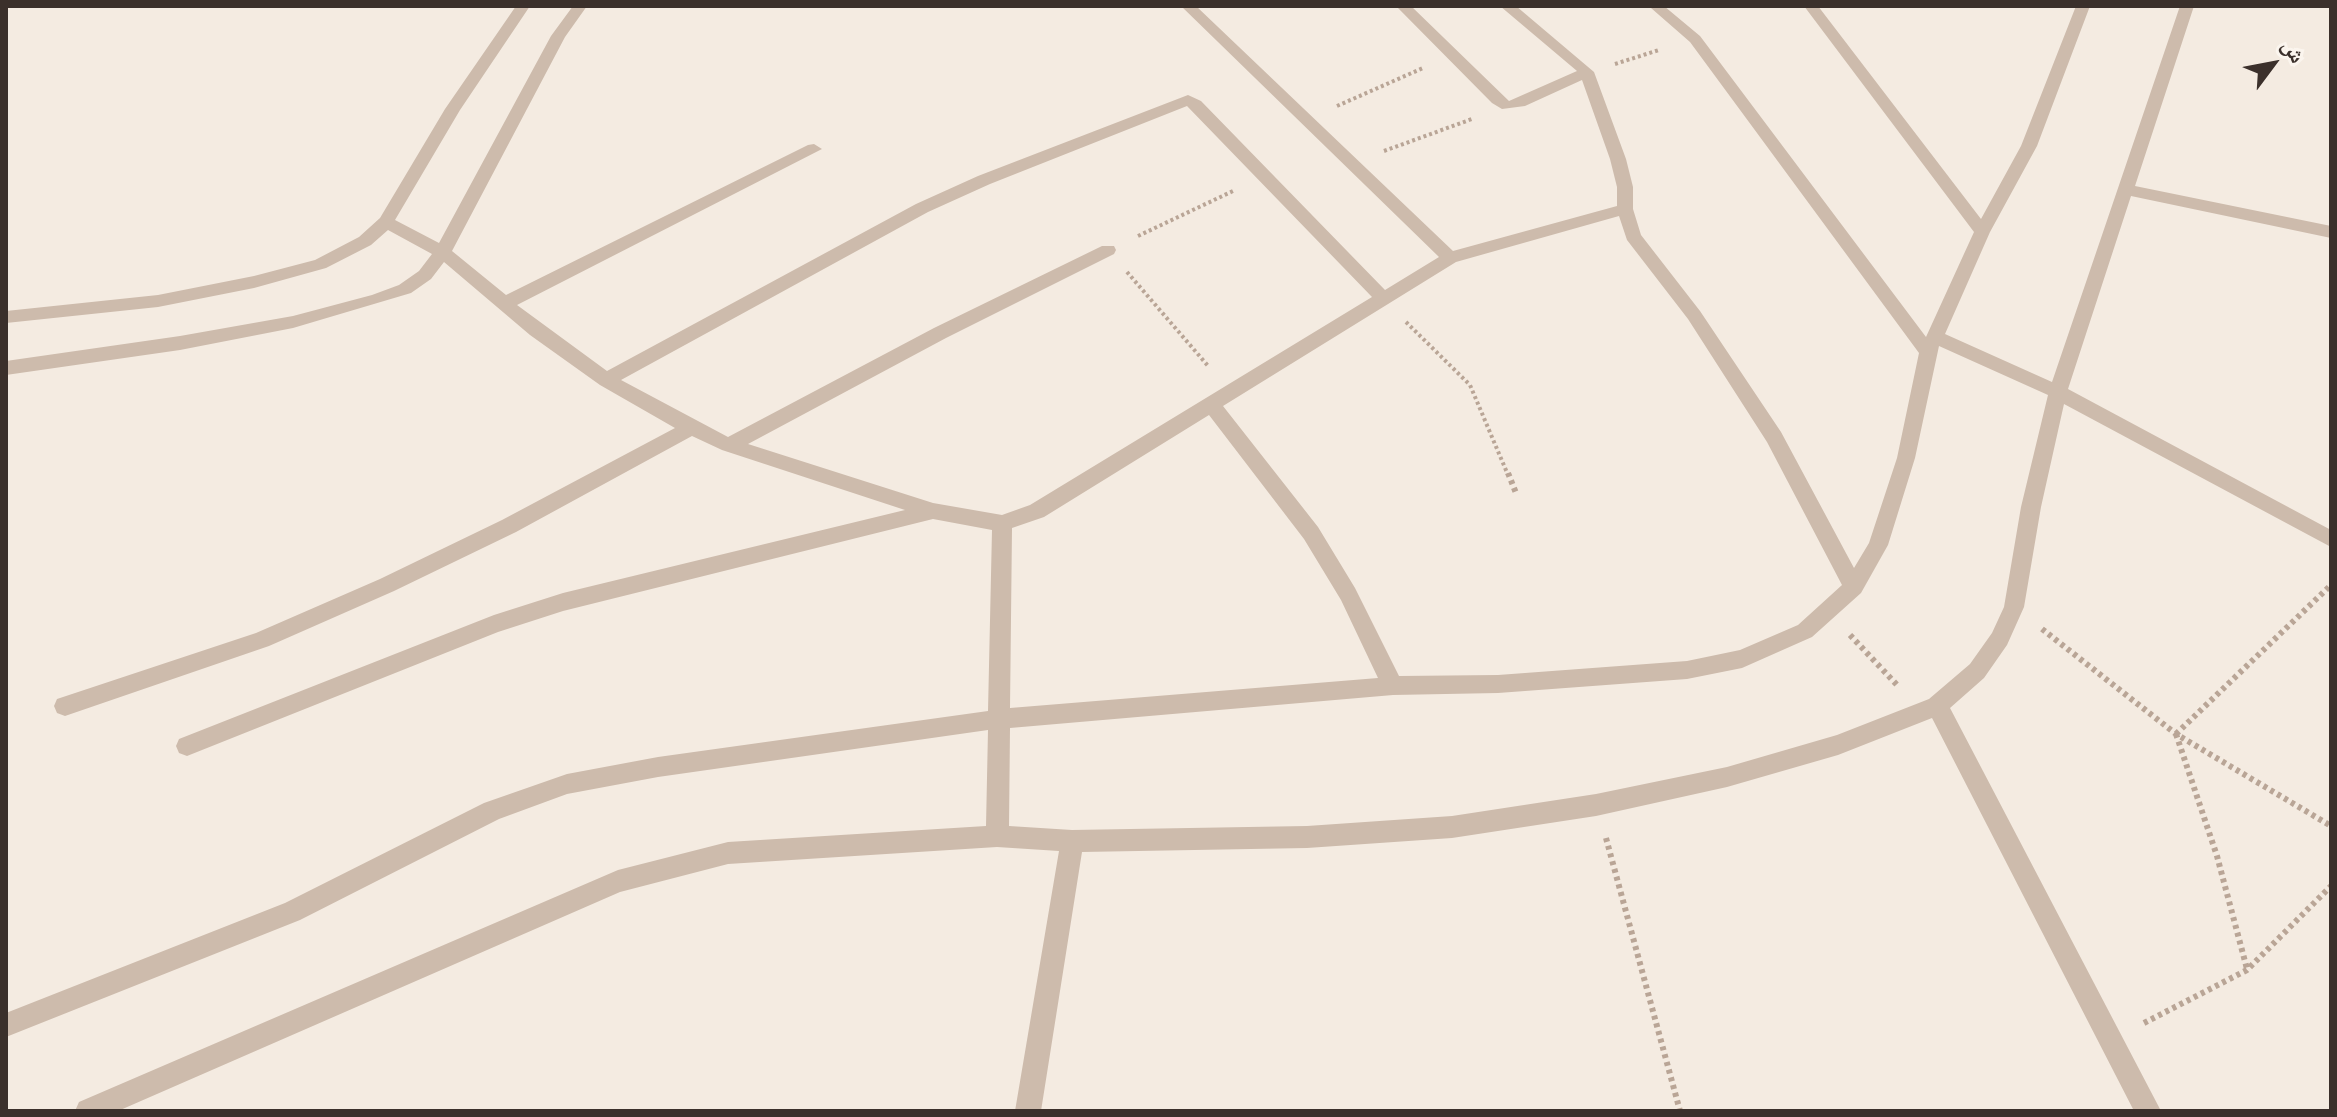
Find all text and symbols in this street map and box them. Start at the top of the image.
north arrow [2233,24,2313,104]
text: ش [2278,36,2309,67]

